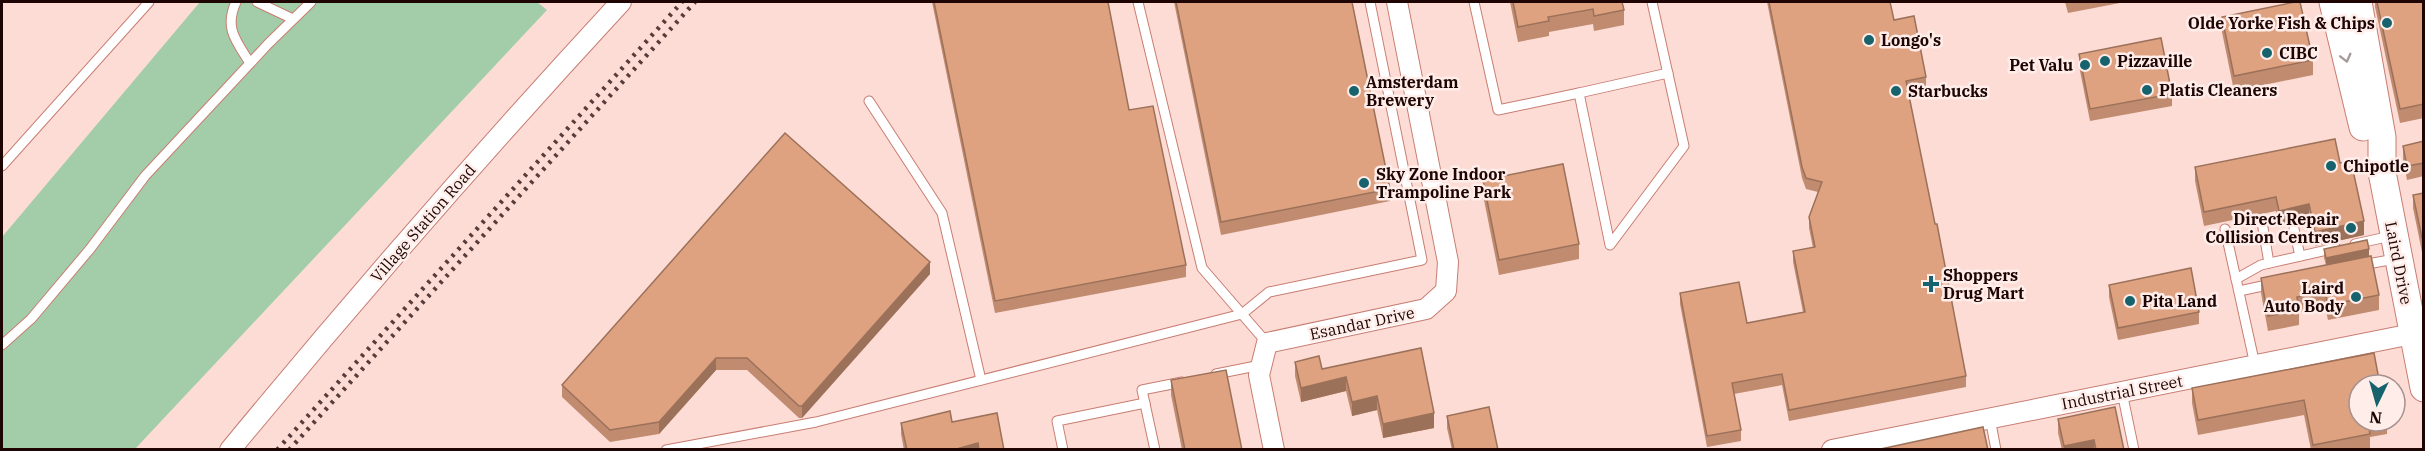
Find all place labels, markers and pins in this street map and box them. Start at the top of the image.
place label: Olde Yorke Fish & Chips [2188,13,2375,33]
marker: Olde Yorke Fish & Chips [2380,16,2394,30]
place label: Longo's [1881,30,1941,50]
marker: Longo's [1862,33,1876,47]
place label: CIBC [2279,43,2318,63]
marker: CIBC [2260,46,2274,60]
place label: Pizzaville [2117,51,2192,71]
marker: Pizzaville [2098,54,2112,68]
place label: Pet Valu [2009,55,2073,75]
marker: Pet Valu [2078,58,2092,72]
place label: Amsterdam Brewery [1366,72,1459,110]
place label: Platis Cleaners [2159,80,2277,100]
place label: Starbucks [1908,81,1988,101]
marker: Platis Cleaners [2140,83,2154,97]
marker: Amsterdam Brewery [1347,84,1361,98]
marker: Starbucks [1889,84,1903,98]
place label: Chipotle [2343,156,2409,176]
marker: Chipotle [2324,159,2338,173]
place label: Sky Zone Indoor Trampoline Park [1376,164,1511,202]
marker: Sky Zone Indoor Trampoline Park [1357,176,1371,190]
place label: Direct Repair Collision Centres [2205,209,2339,247]
marker: Direct Repair Collision Centres [2344,221,2358,235]
place label: Shoppers Drug Mart [1943,265,2024,303]
marker: Shoppers Drug Mart [1924,277,1938,291]
place label: Laird Auto Body [2264,278,2345,316]
marker: Laird Auto Body [2349,290,2363,304]
place label: Pita Land [2142,291,2217,311]
marker: Pita Land [2123,294,2137,308]

